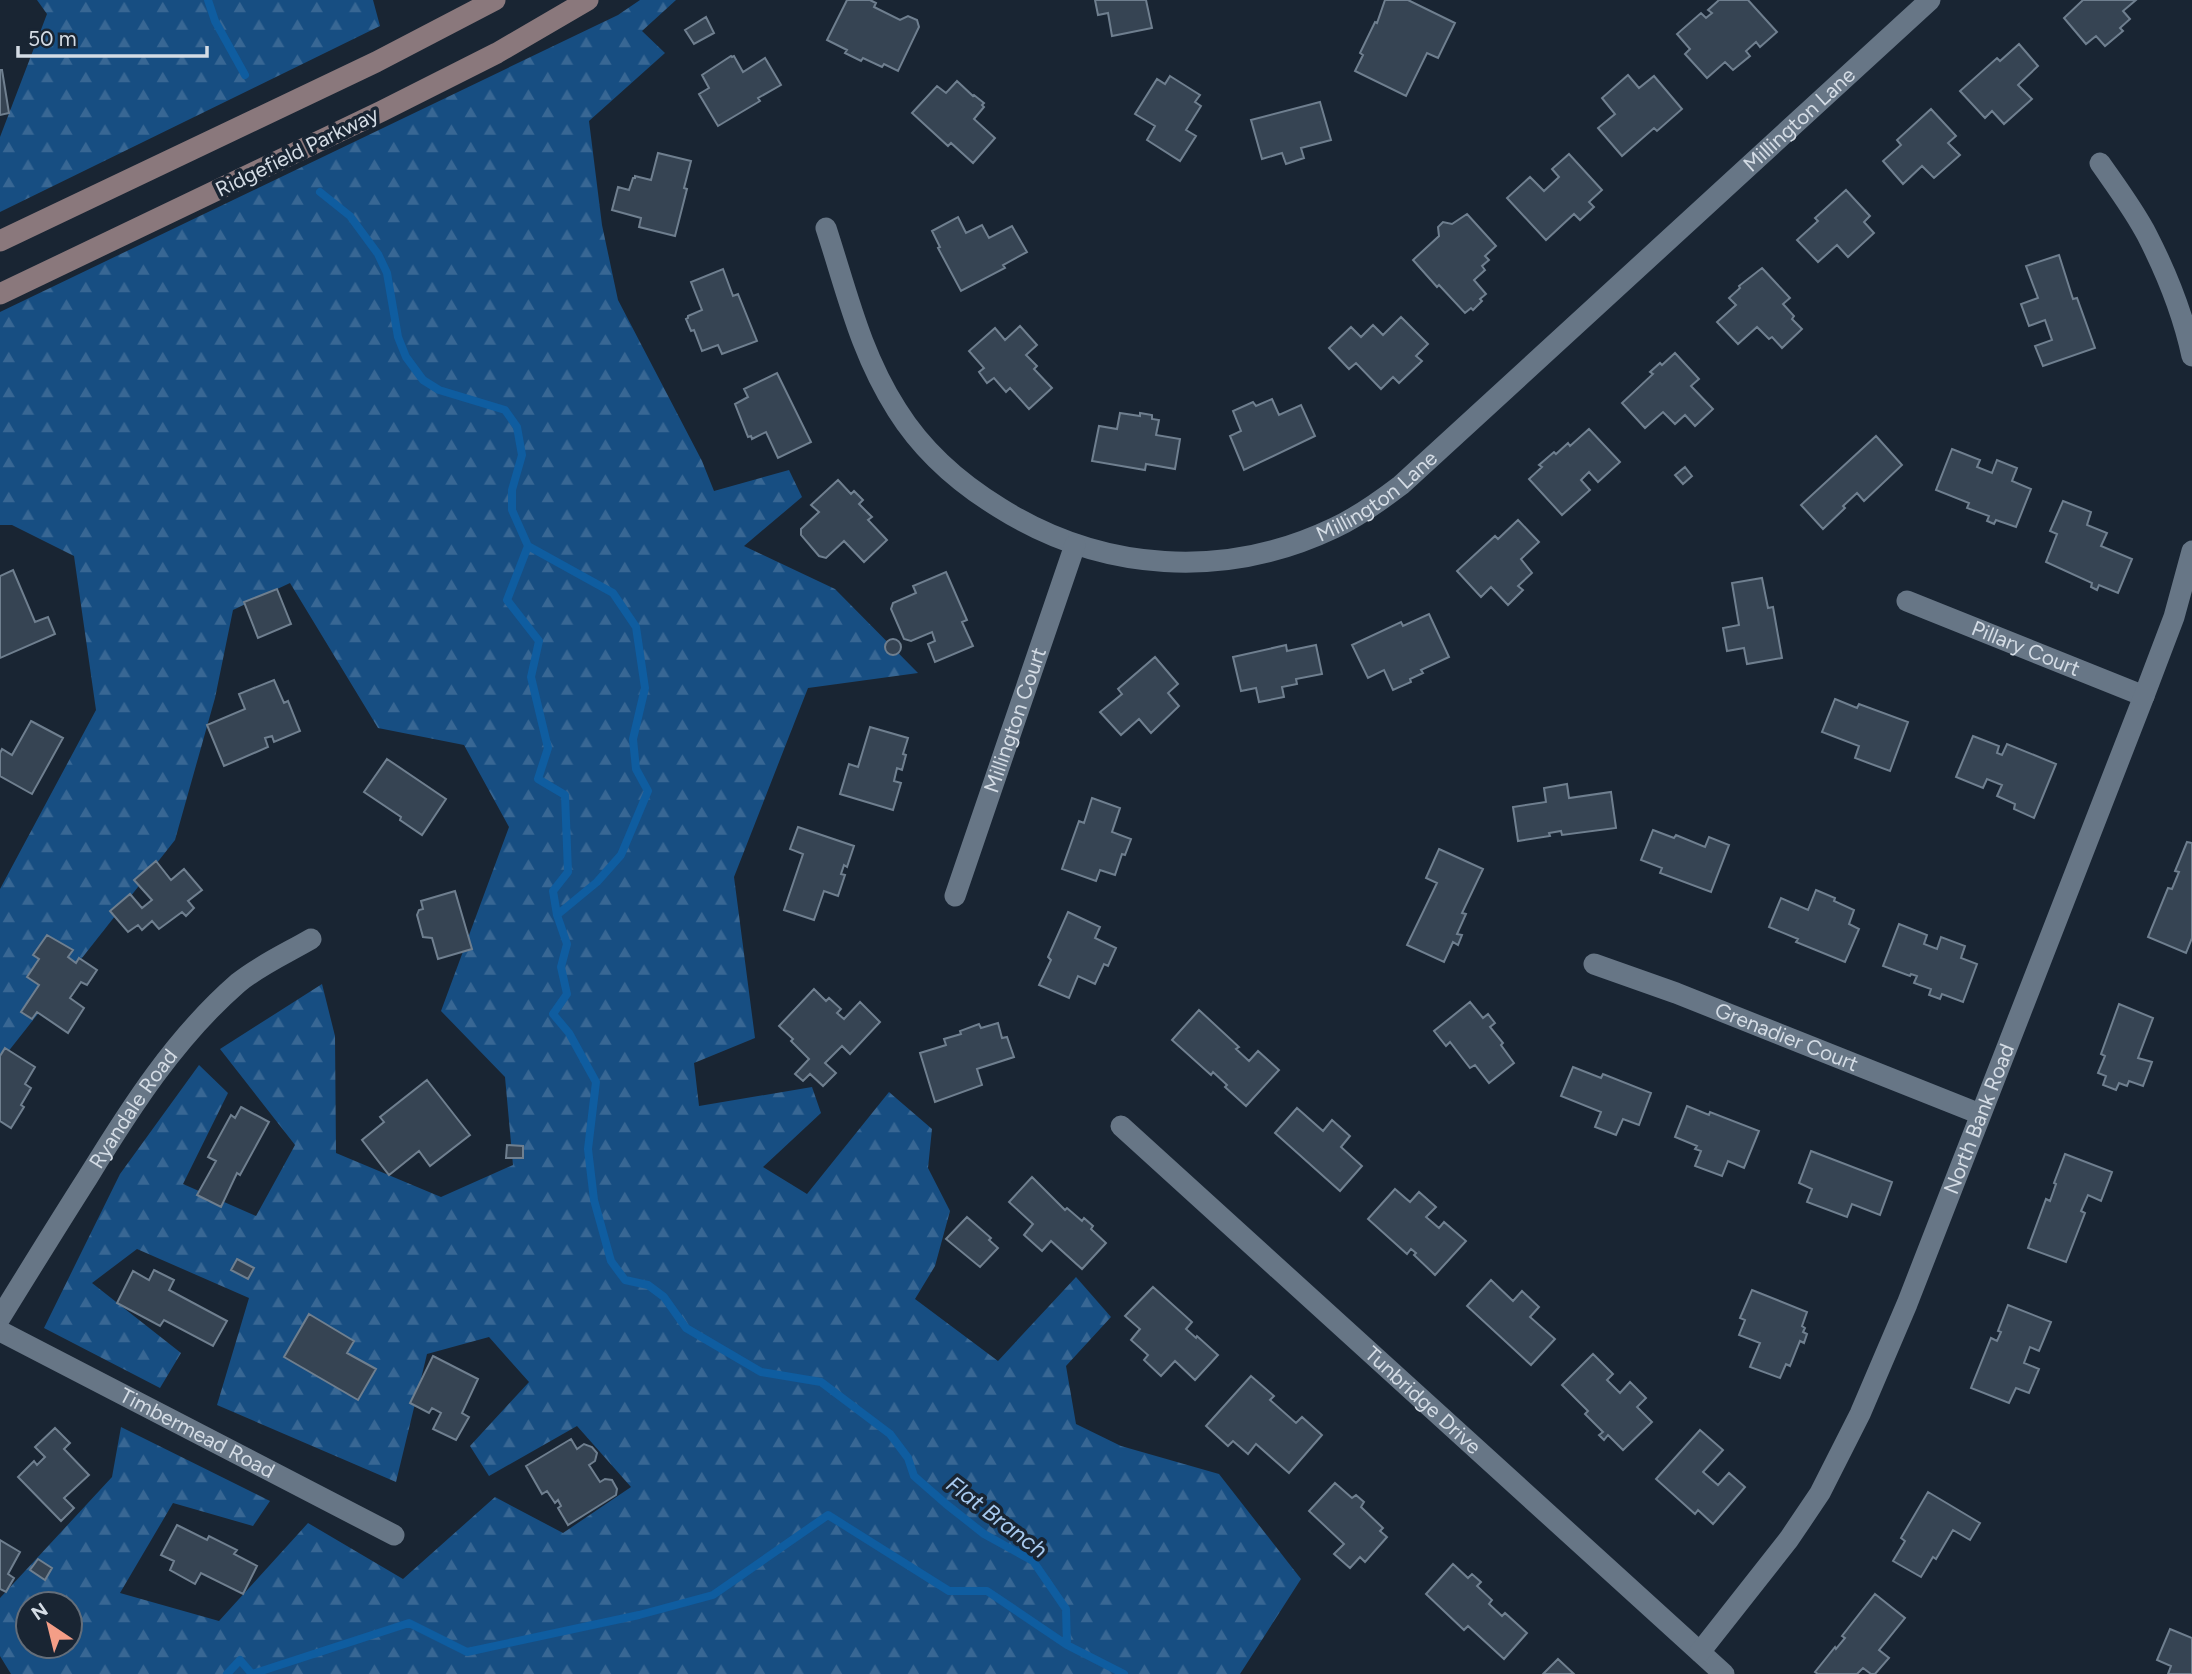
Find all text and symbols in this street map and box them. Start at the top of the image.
scale bar [18,14,206,58]
text: 50 m [28,26,77,51]
street label: Millington Lane [1738,62,1860,177]
street label: Ridgefield Parkway [211,101,382,202]
street label: Millington Lane [1312,445,1442,546]
street label: Pillary Court [1968,615,2084,681]
street label: Millington Court [978,644,1051,796]
street label: Grenadier Court [1712,997,1862,1076]
street label: North Bank Road [1938,1040,2019,1198]
street label: Ryandale Road [83,1044,182,1173]
street label: Tunbridge Drive [1360,1341,1487,1459]
street label: Timbermead Road [116,1382,279,1483]
water label: Flat Branch [941,1470,1053,1564]
north arrow [14,1590,84,1660]
text: N [27,1598,52,1625]

